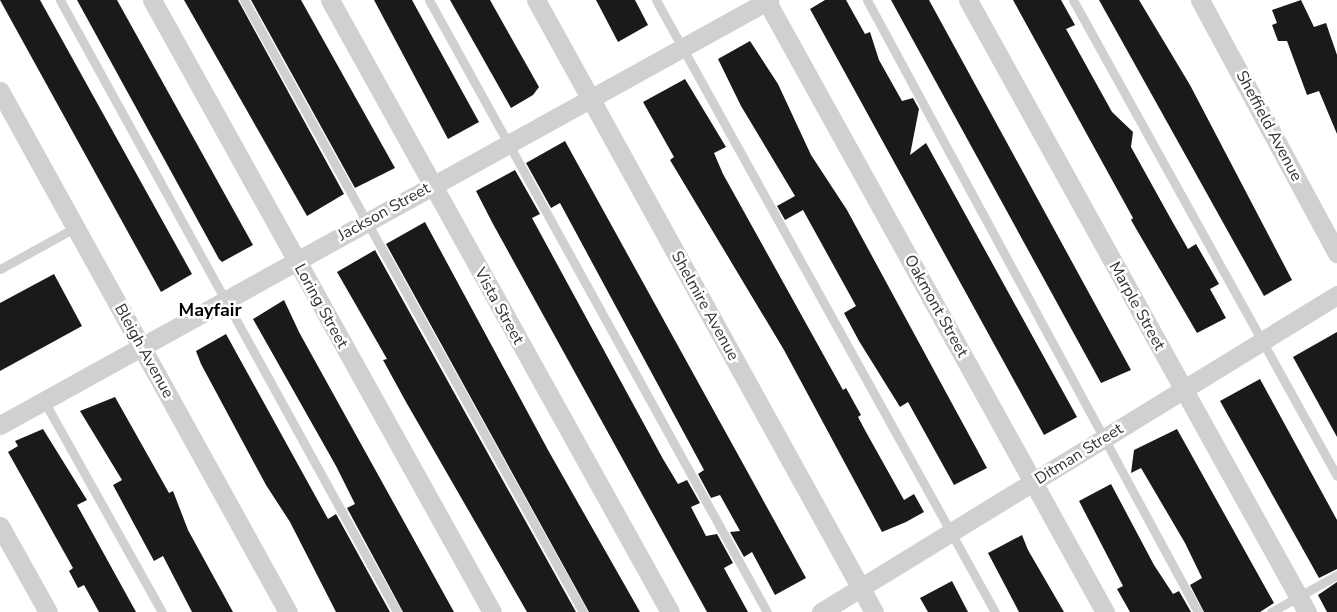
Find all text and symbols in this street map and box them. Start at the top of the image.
street label: Sheffield Avenue [1232,67,1306,185]
street label: Jackson Street [335,179,433,245]
street label: Shelmire Avenue [667,248,743,364]
street label: Oakmont Street [900,252,972,360]
street label: Marple Street [1105,258,1169,354]
street label: Loring Street [290,261,352,351]
street label: Vista Street [470,265,528,347]
district label: Mayfair [179,299,241,321]
street label: Bleigh Avenue [110,301,178,401]
street label: Ditman Street [1031,419,1127,489]

